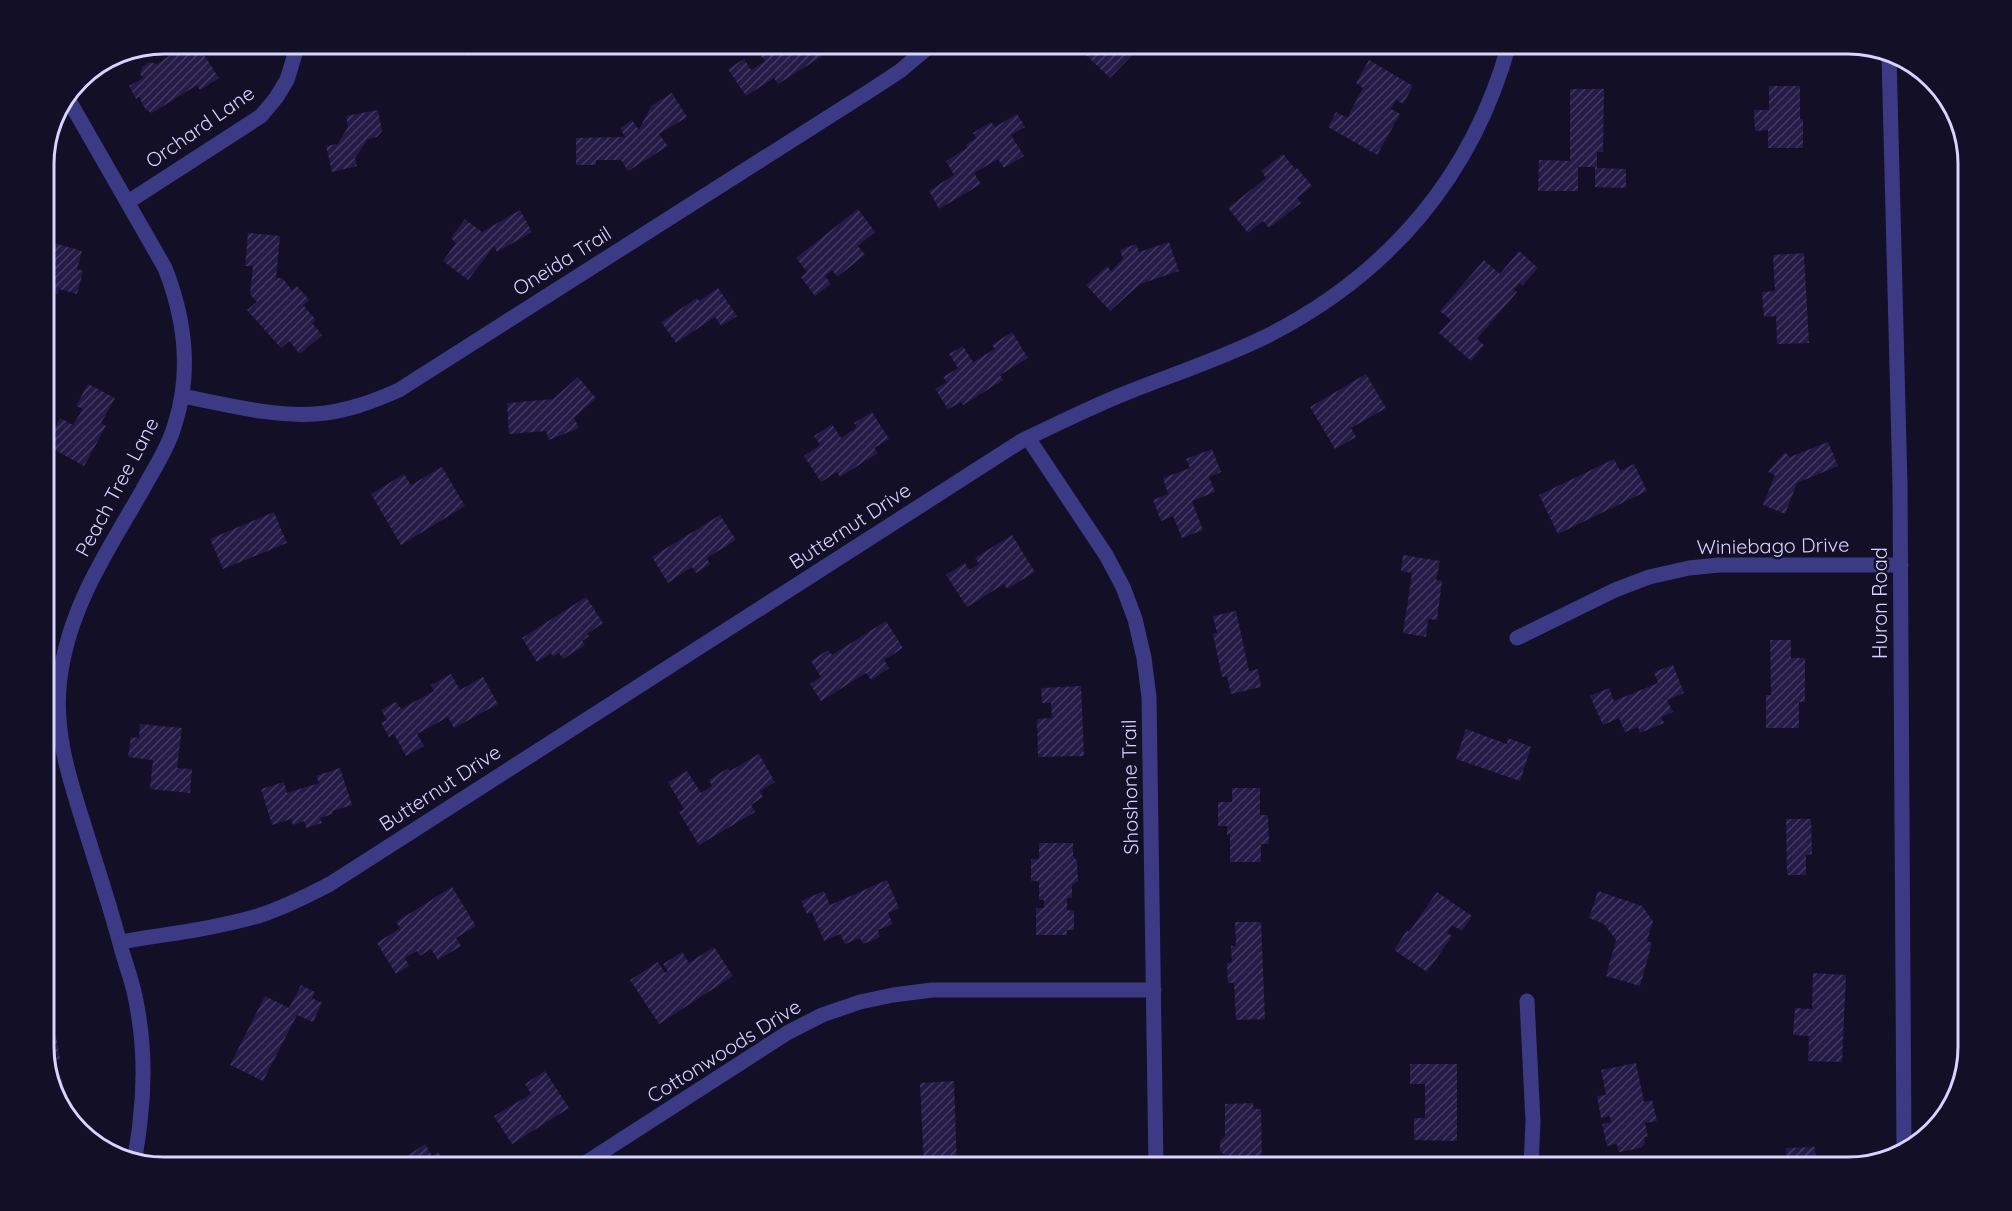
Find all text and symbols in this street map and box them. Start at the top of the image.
street label: Orchard Lane [141,80,259,173]
street label: Oneida Trail [508,220,616,301]
street label: Peach Tree Lane [69,413,164,561]
street label: Butternut Drive [784,477,915,574]
street label: Winiebago Drive [1696,532,1850,559]
street label: Huron Road [1867,547,1892,659]
street label: Shoshone Trail [1116,719,1143,855]
street label: Butternut Drive [374,739,505,836]
street label: Cottonwoods Drive [642,993,805,1108]

